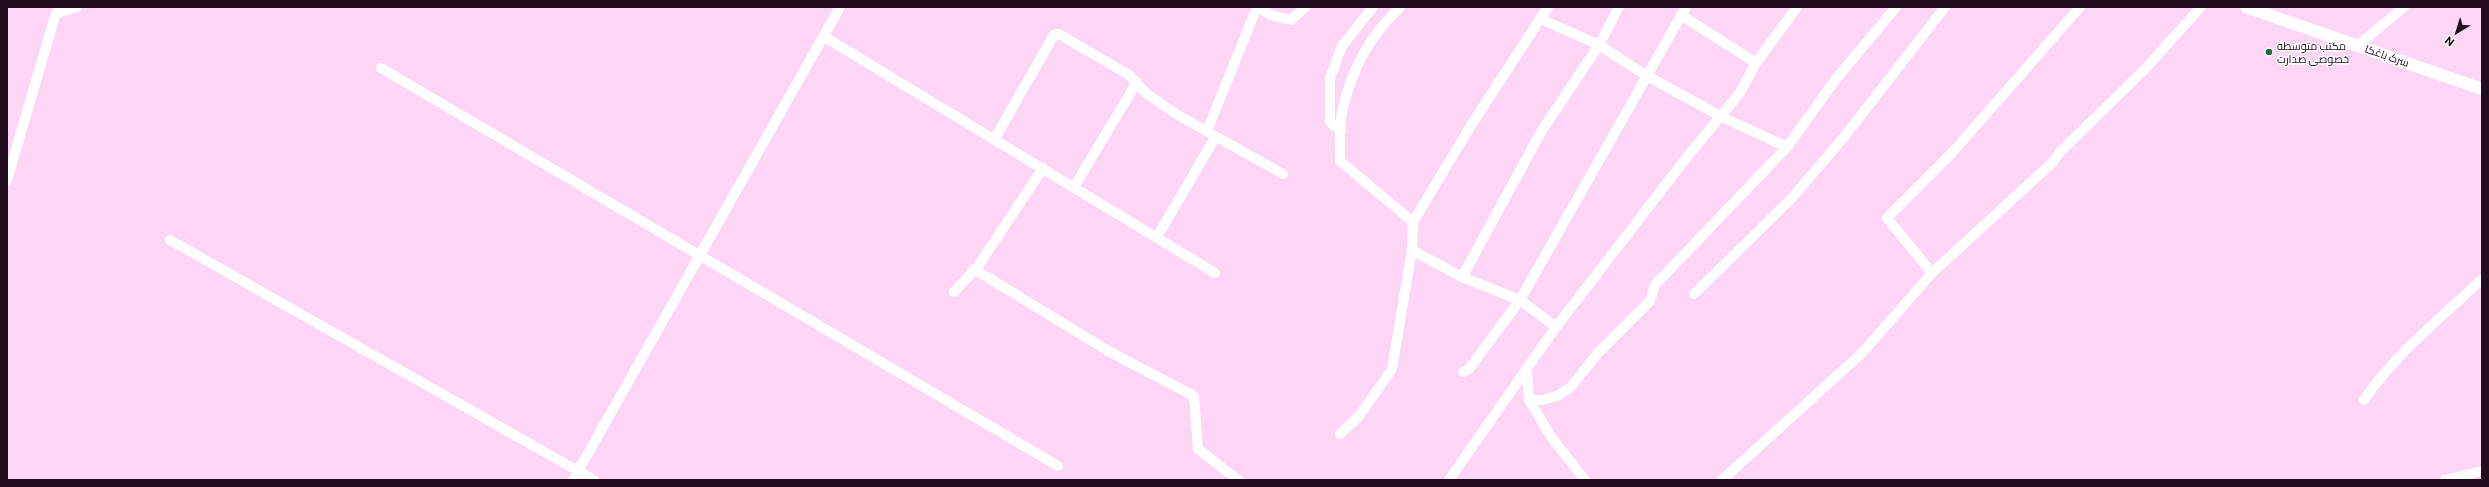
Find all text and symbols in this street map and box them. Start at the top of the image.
north arrow [2437,12,2477,52]
text: N [2442,34,2457,50]
place label: مکتب متوسطه خصوصی صدارت [2277,39,2349,65]
street label: سرک باغکا [2363,42,2411,70]
marker: مکتب متوسطه خصوصی صدارت [2264,47,2274,57]

